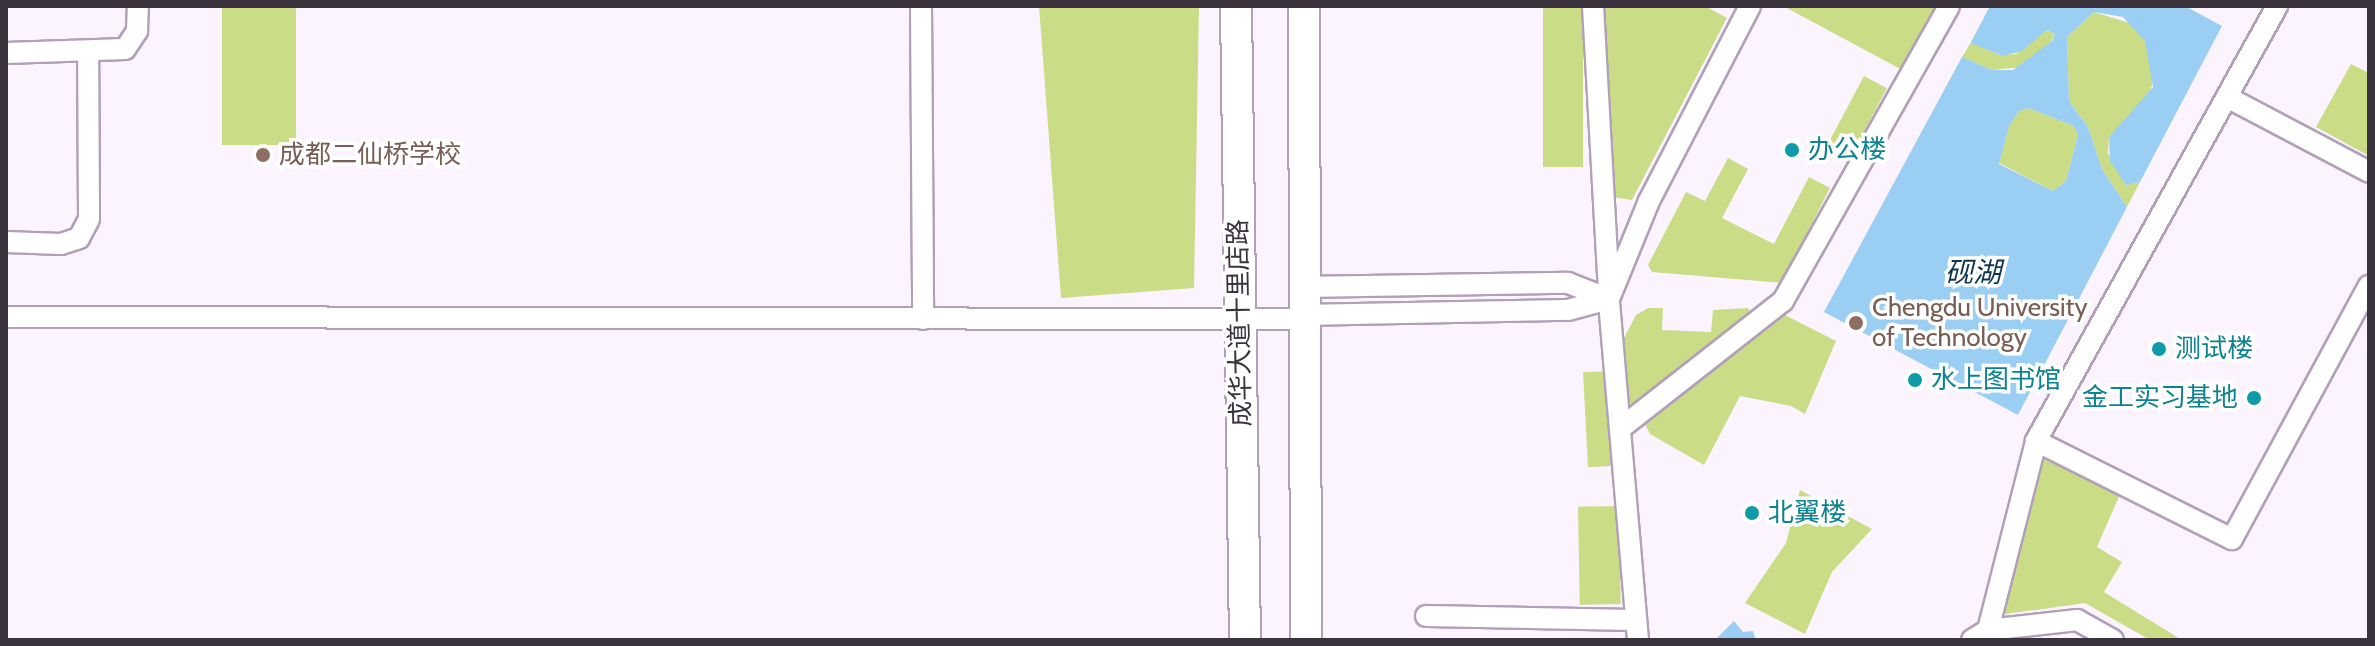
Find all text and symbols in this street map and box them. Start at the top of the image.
place label: 办公楼 [1808,134,1886,166]
place label: 成都二仙桥学校 [279,139,461,171]
marker: 办公楼 [1783,141,1801,159]
marker: 成都二仙桥学校 [254,146,272,164]
street label: 成华大道十里店路 [1223,219,1257,427]
water label: 砚湖 [1945,255,2001,289]
place label: Chengdu University of Technology [1872,292,2088,354]
marker: Chengdu University of Technology [1847,314,1865,332]
place label: 测试楼 [2175,333,2253,365]
marker: 测试楼 [2150,340,2168,358]
place label: 水上图书馆 [1931,364,2061,396]
marker: 水上图书馆 [1906,371,1924,389]
place label: 金工实习基地 [2082,382,2238,414]
marker: 金工实习基地 [2245,389,2263,407]
place label: 北翼楼 [1768,497,1846,529]
marker: 北翼楼 [1743,504,1761,522]

